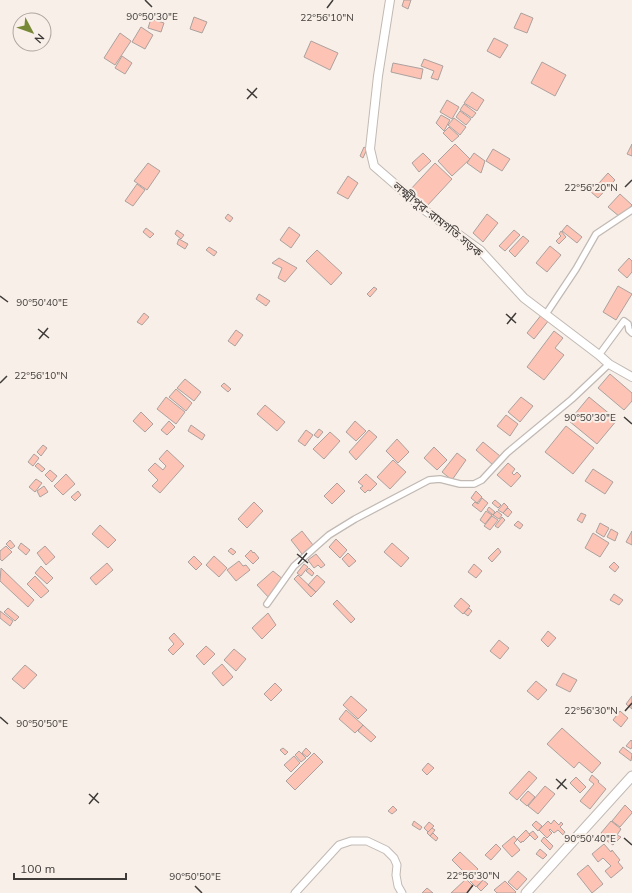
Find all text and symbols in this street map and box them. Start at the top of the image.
text: 90°50'30"E [126,10,178,23]
text: 22°56'10"N [300,11,354,24]
north arrow [12,12,52,52]
text: N [32,31,48,46]
street label: লক্ষ্মীপুর-রামগতি সড়ক [389,178,486,261]
text: 22°56'20"N [564,181,618,194]
text: 90°50'40"E [16,296,68,309]
text: 22°56'10"N [14,369,68,382]
text: 90°50'30"E [564,411,616,424]
text: 22°56'30"N [564,704,618,717]
text: 90°50'50"E [16,717,68,730]
text: 90°50'40"E [564,832,616,845]
scale bar [14,855,126,881]
text: 100 m [20,861,55,876]
text: 22°56'30"N [446,869,500,882]
text: 90°50'50"E [169,870,221,883]

